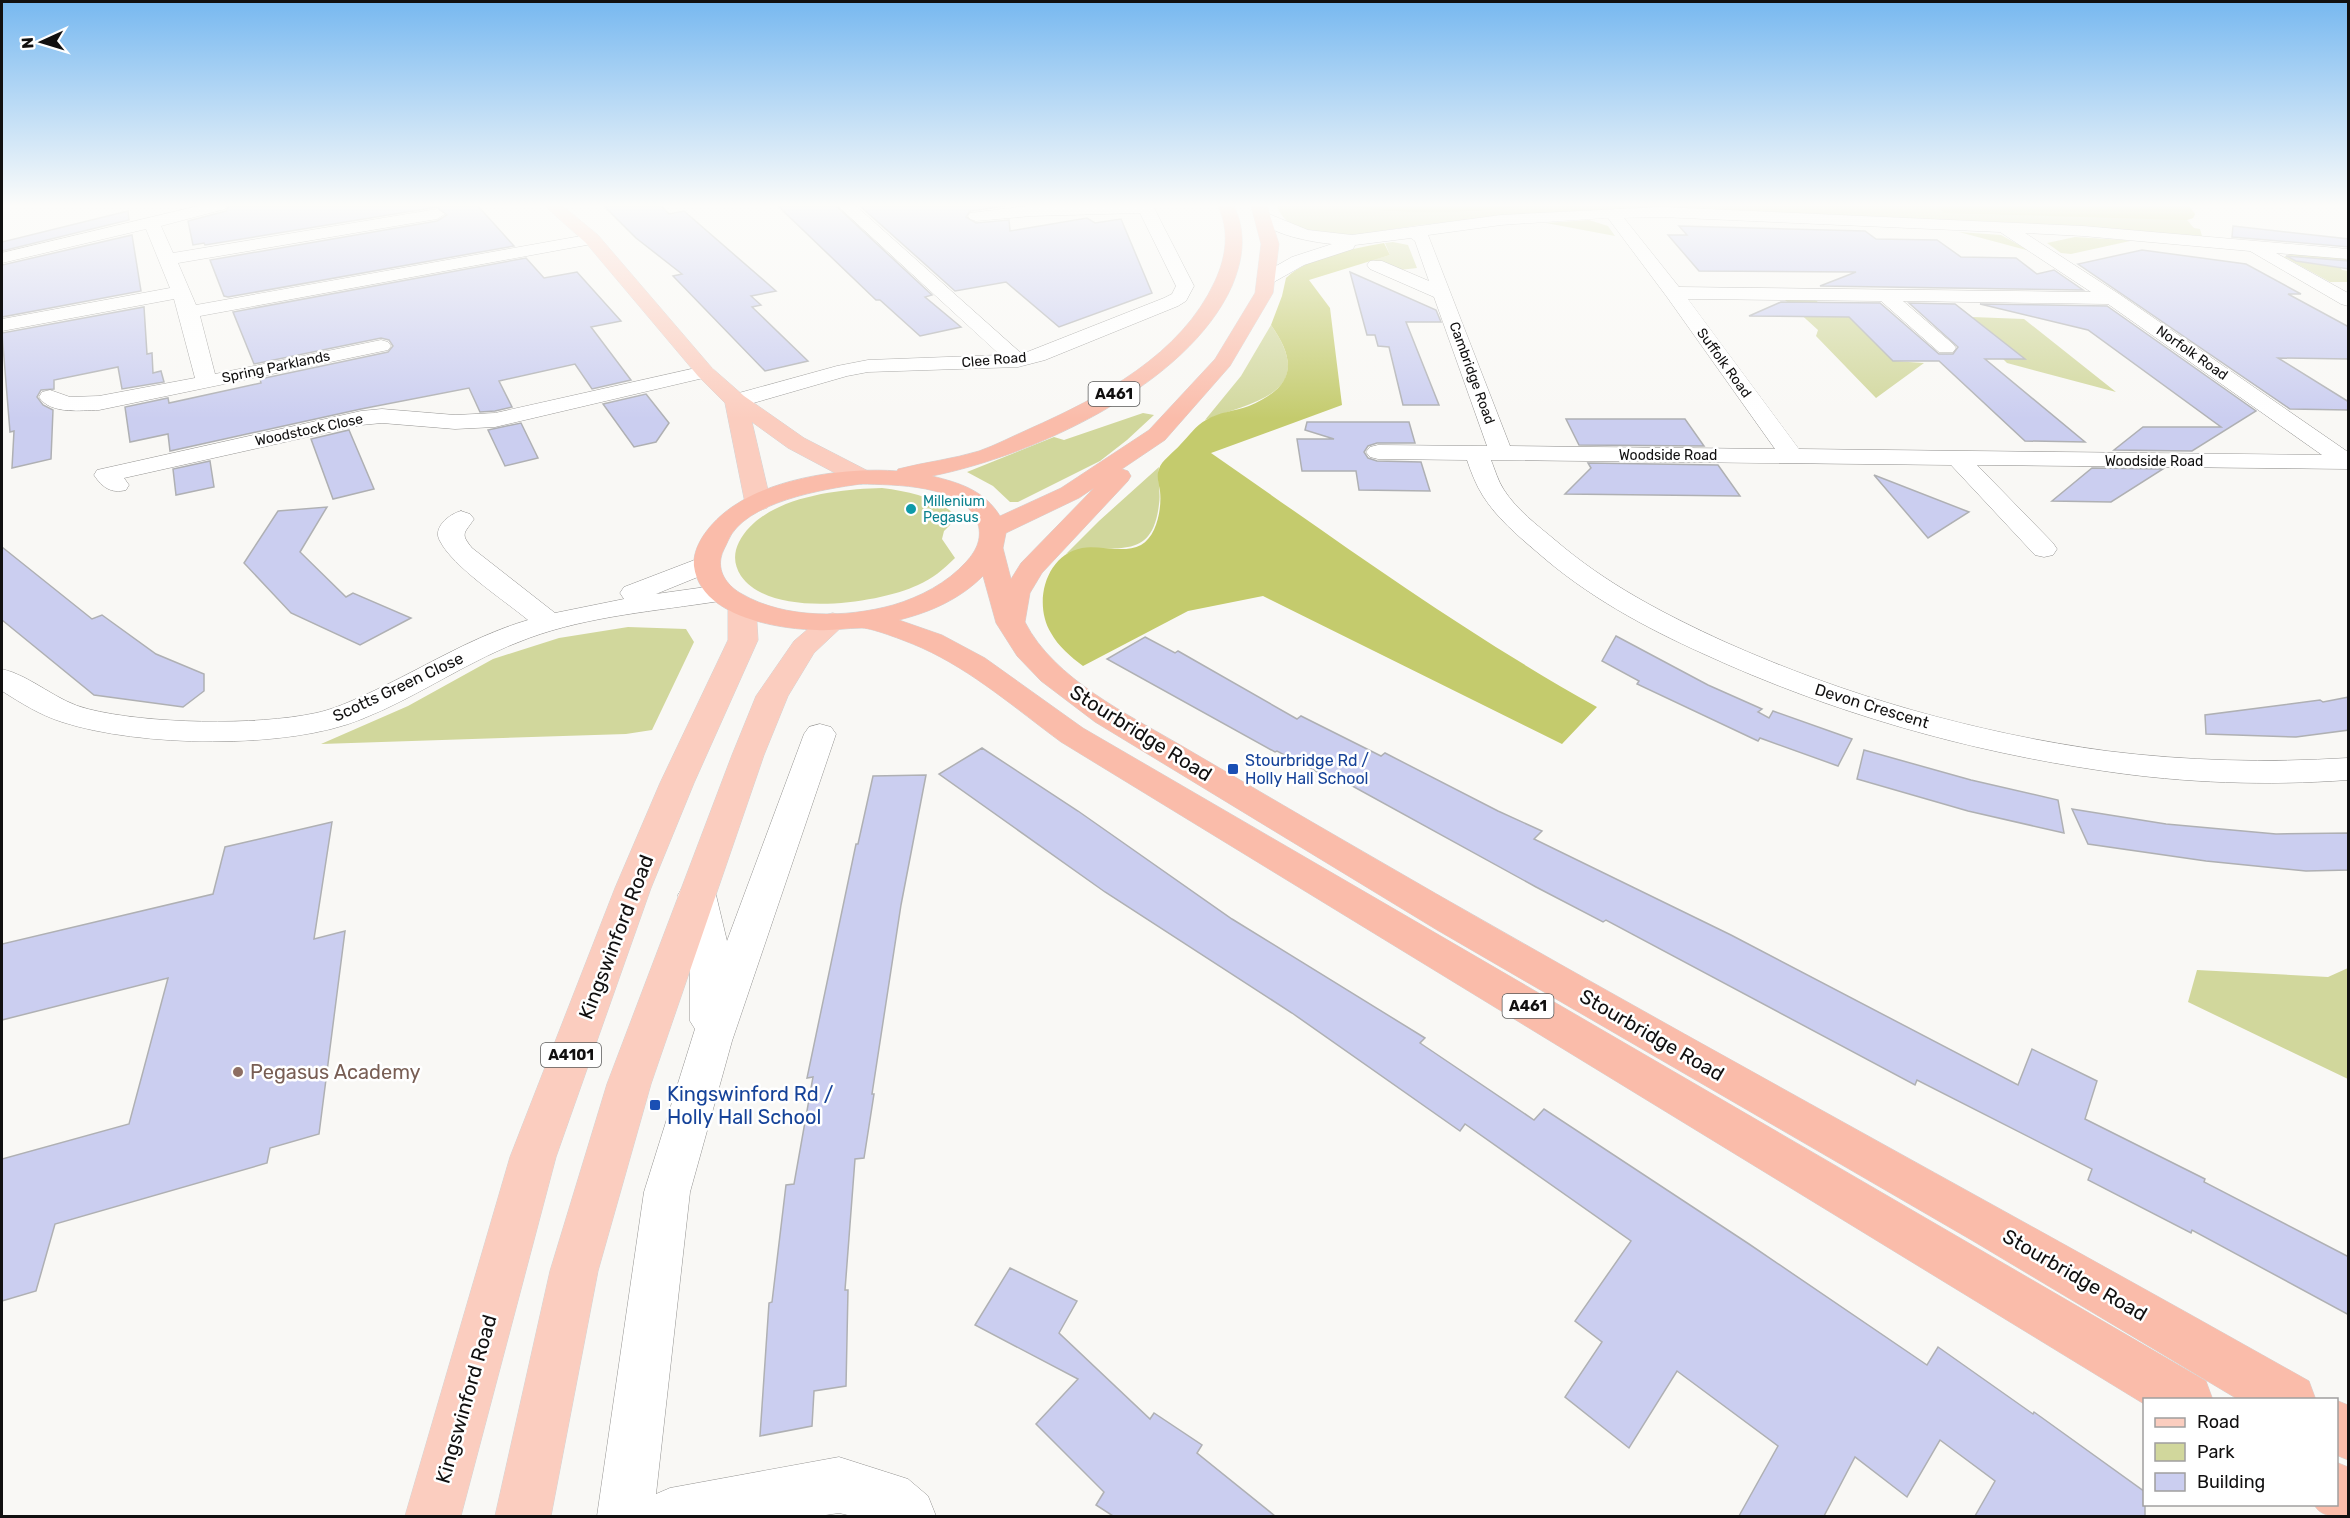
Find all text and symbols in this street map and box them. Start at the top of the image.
north arrow [12,12,72,72]
text: N [18,37,37,49]
street label: Cambridge Road [1446,320,1498,426]
street label: Norfolk Road [2153,322,2231,384]
street label: Suffolk Road [1693,325,1755,401]
street label: Spring Parklands [220,347,332,387]
street label: Clee Road [961,349,1027,371]
road number: A461 [1088,382,1140,406]
street label: Woodstock Close [253,410,365,450]
street label: Woodside Road [1619,447,1717,464]
street label: Woodside Road [2105,453,2203,470]
place label: Millenium Pegasus [923,493,985,526]
marker: Millenium Pegasus [904,502,918,516]
street label: Scotts Green Close [330,648,466,726]
street label: Stourbridge Road [1065,680,1217,786]
street label: Devon Crescent [1813,680,1931,732]
place label: Stourbridge Rd / Holly Hall School [1245,751,1369,788]
marker: Stourbridge Rd / Holly Hall School [1226,762,1240,776]
street label: Kingswinford Road [574,851,658,1023]
street label: Stourbridge Road [1575,984,1729,1086]
road number: A461 [1502,994,1553,1018]
road number: A4101 [541,1043,601,1067]
place label: Pegasus Academy [250,1060,421,1084]
marker: Pegasus Academy [231,1065,245,1079]
place label: Kingswinford Rd / Holly Hall School [667,1082,834,1129]
marker: Kingswinford Rd / Holly Hall School [648,1098,662,1112]
street label: Stourbridge Road [1998,1224,2152,1326]
street label: Kingswinford Road [430,1312,502,1486]
legend [2143,1398,2338,1506]
text: Road [2197,1411,2240,1433]
text: Park [2197,1441,2235,1463]
text: Building [2197,1471,2265,1493]

